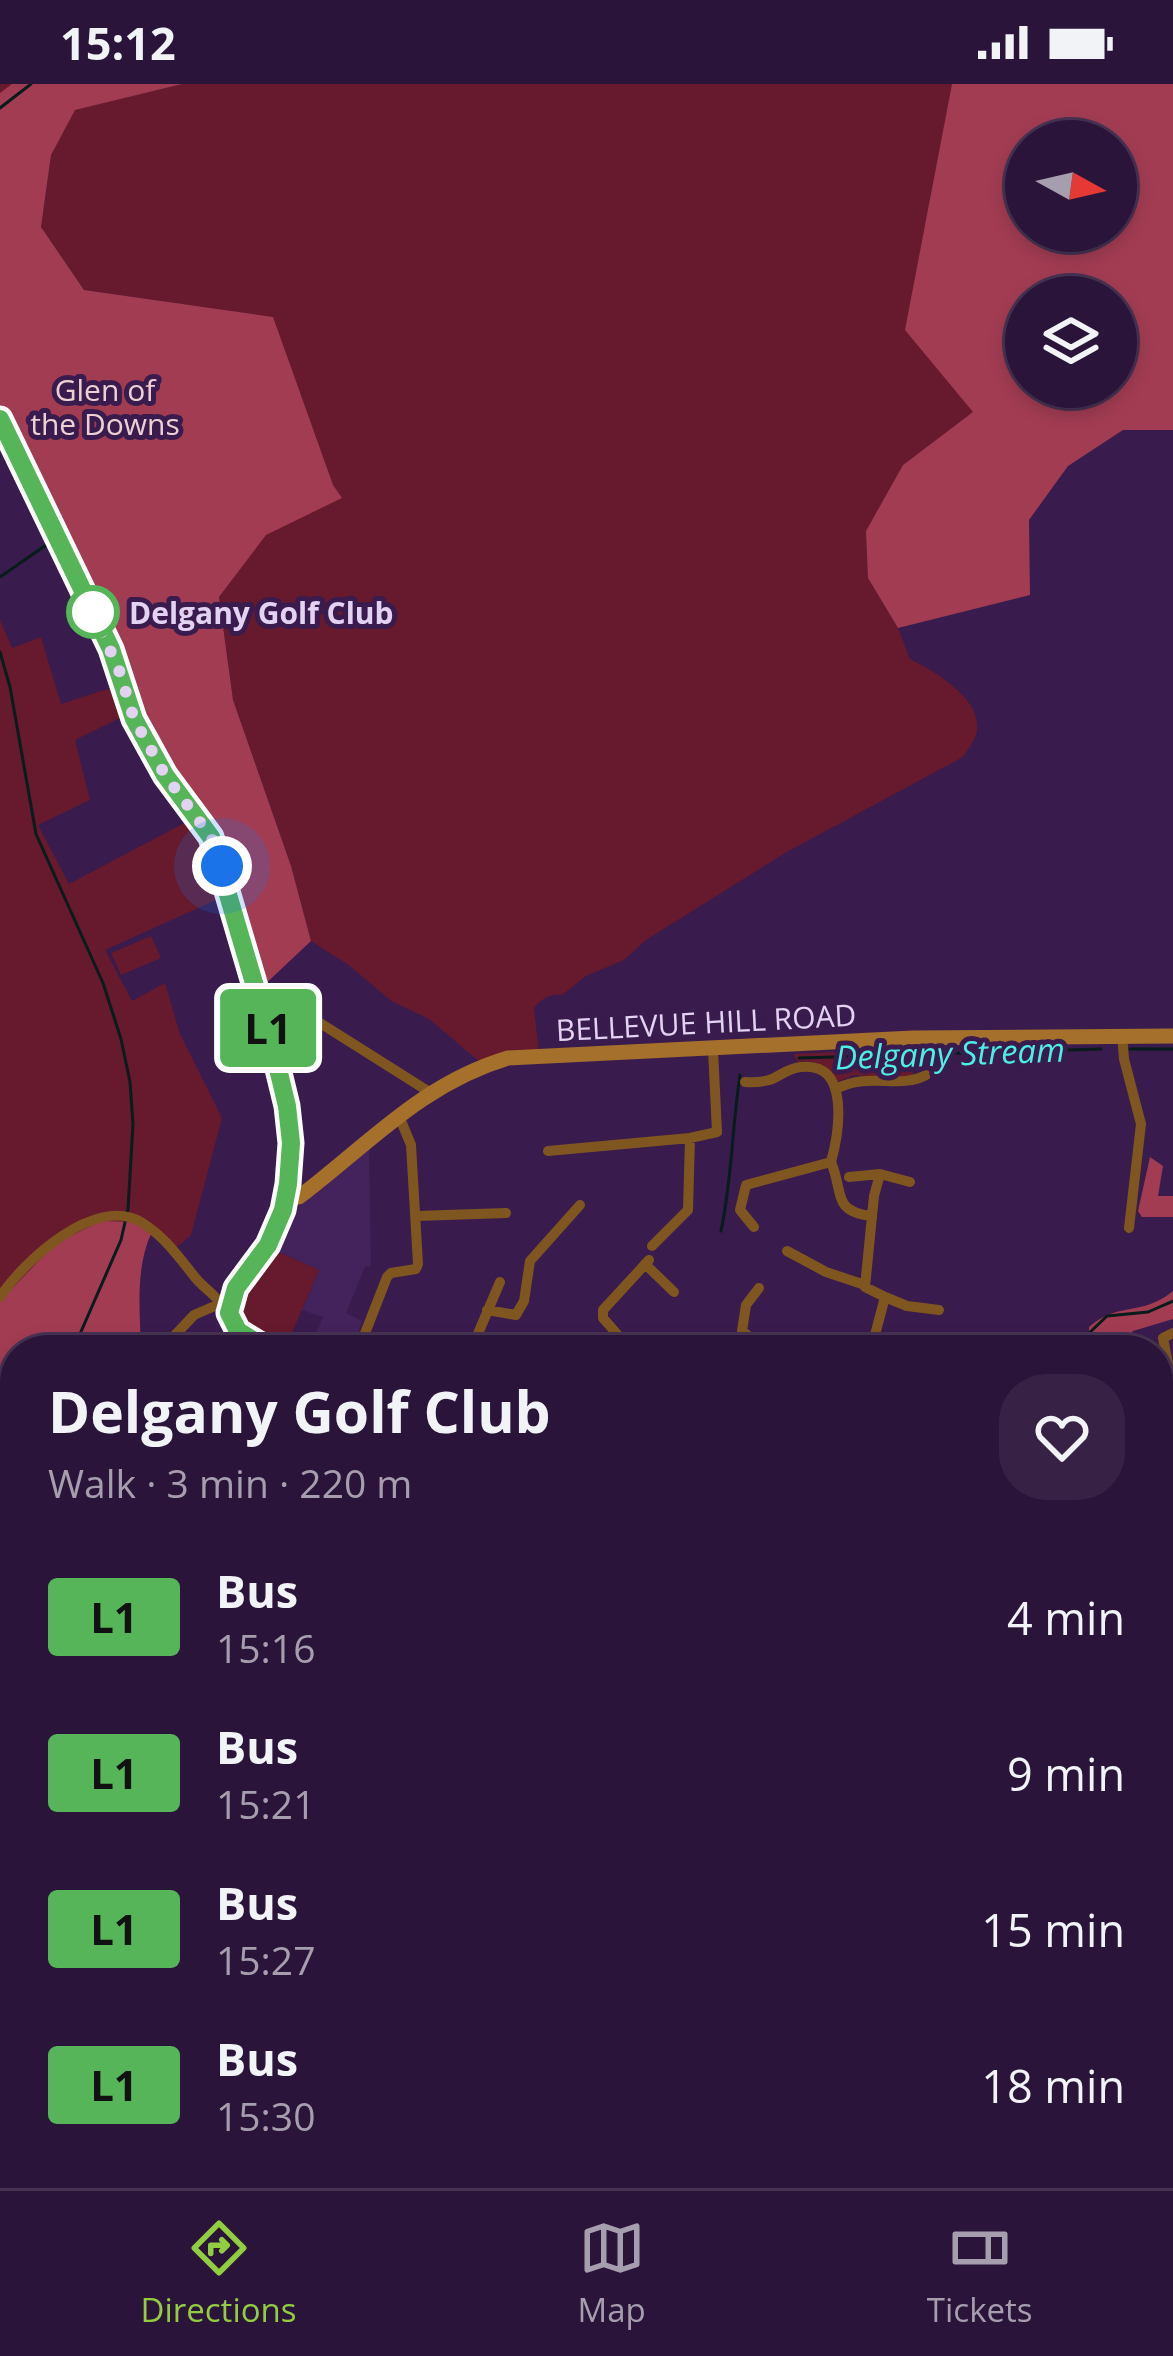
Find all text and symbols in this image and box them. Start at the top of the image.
text: 15:12 [60,12,176,73]
north arrow [1005,120,1137,252]
map controls [1005,120,1137,408]
button: layers [1005,276,1137,408]
park label: Glen of the Downs [30,369,180,444]
marker: Delgany Golf Club [68,587,118,637]
place label: Delgany Golf Club [129,592,394,633]
your location [192,836,252,896]
line badge: L1 [214,989,322,1067]
street label: BELLEVUE HILL ROAD [555,994,857,1050]
text: L1 [244,999,292,1056]
water label: Delgany Stream [834,1027,1066,1079]
text: Delgany Golf Club [48,1372,551,1450]
button: heart [999,1374,1125,1500]
text: Walk · 3 min · 220 m [48,1456,412,1509]
text: Bus [216,1560,298,1621]
text: 4 min [1007,1587,1125,1648]
text: L1 [90,1588,138,1645]
text: 15:16 [216,1621,315,1674]
text: Bus [216,1716,298,1777]
text: 9 min [1007,1743,1125,1804]
text: L1 [90,1744,138,1801]
text: 15:21 [216,1777,315,1830]
text: Bus [216,1872,298,1933]
text: 15 min [981,1899,1125,1960]
text: L1 [90,1900,138,1957]
text: 15:27 [216,1933,315,1986]
text: Bus [216,2028,298,2089]
text: 18 min [981,2055,1125,2116]
text: L1 [90,2056,138,2113]
text: 15:30 [216,2089,315,2142]
tab: Directions [141,2215,297,2332]
tab: Map [578,2215,646,2332]
tab: Tickets [927,2215,1032,2332]

